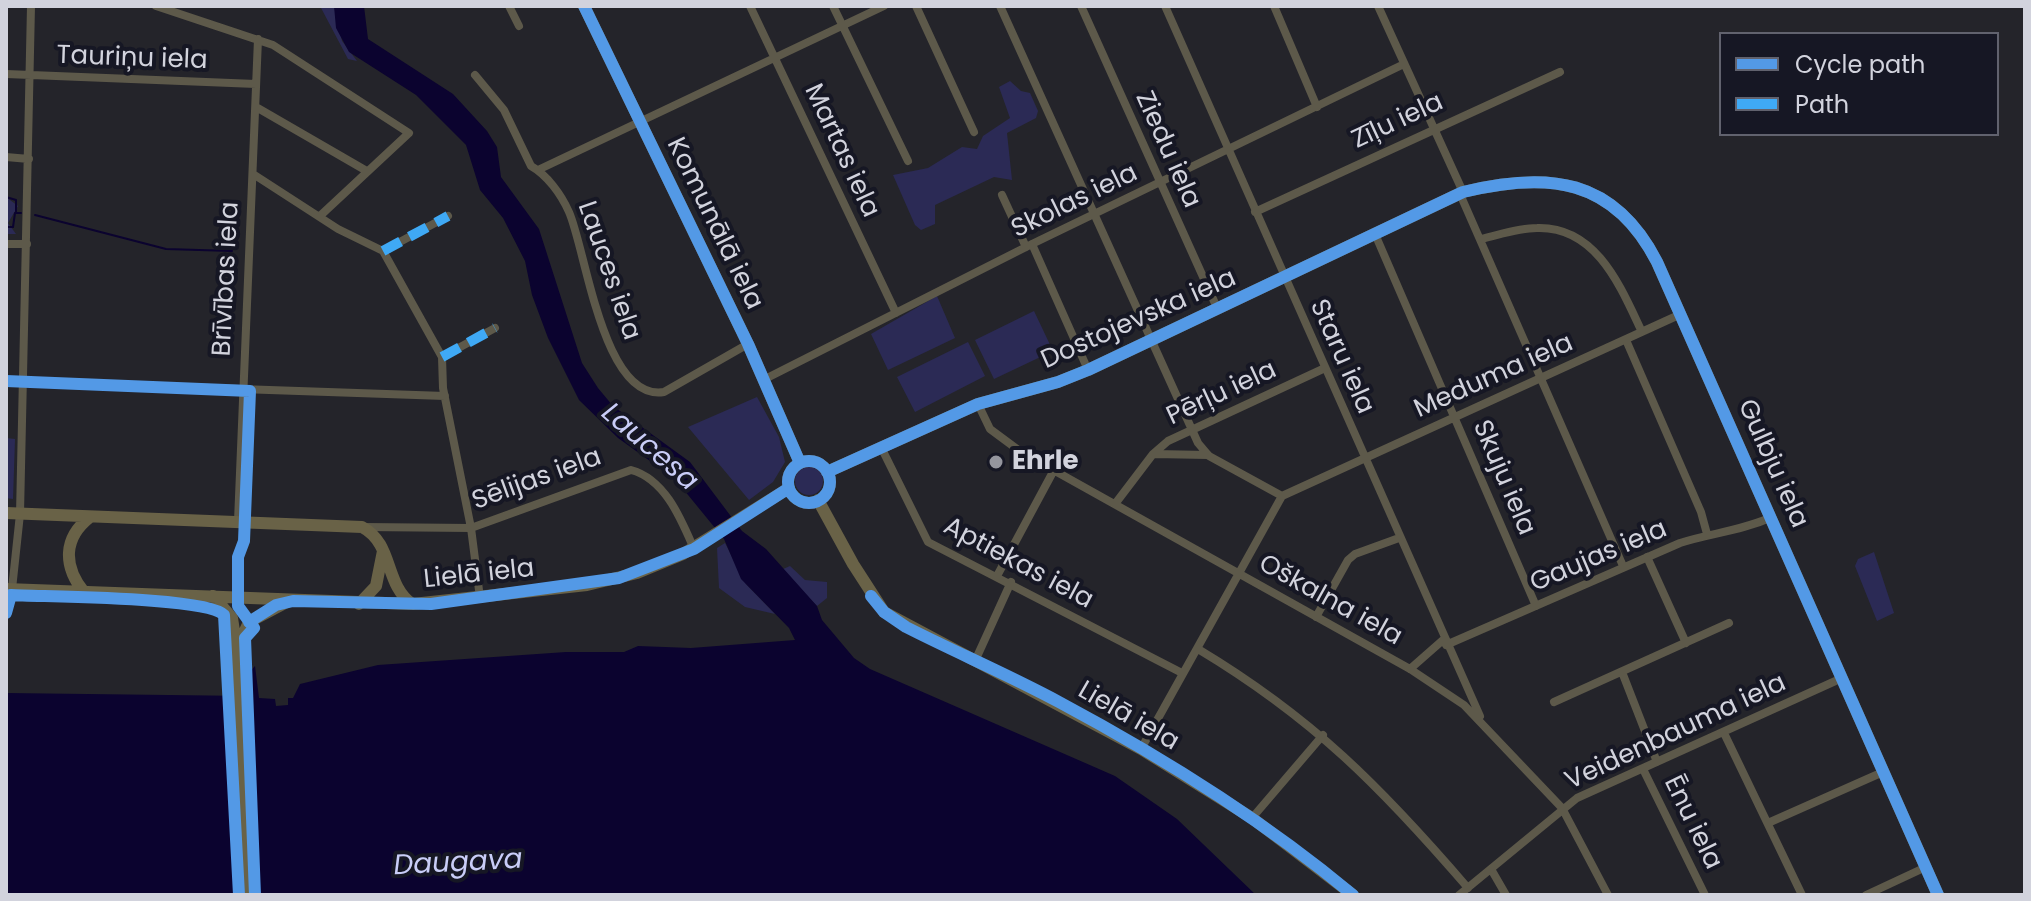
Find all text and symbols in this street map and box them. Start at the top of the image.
legend [1719,32,1999,136]
street label: Tauriņu iela [56,41,208,77]
text: Cycle path [1795,48,1925,81]
street label: Martas iela [796,79,886,223]
street label: Ziedu iela [1127,87,1207,213]
street label: Zīļu iela [1347,87,1449,157]
text: Path [1795,88,1849,121]
street label: Komunālā iela [659,133,769,315]
street label: Skolas iela [1007,158,1143,246]
street label: Lauces iela [570,198,646,344]
street label: Brīvības iela [207,201,247,357]
street label: Dostojevska iela [1037,263,1241,377]
street label: Staru iela [1302,295,1380,419]
street label: Meduma iela [1410,328,1578,426]
street label: Pērļu iela [1162,355,1282,433]
street label: Gulbju iela [1730,395,1814,533]
water label: Laucesa [594,397,704,499]
street label: Skuju iela [1465,416,1541,540]
street label: Sēlijas iela [468,442,606,518]
place label: Ehrle [1012,446,1078,478]
marker: Ehrle [987,453,1005,471]
street label: Aptiekas iela [938,511,1098,617]
street label: Gaujas iela [1526,514,1672,600]
street label: Oškalna iela [1253,549,1407,653]
street label: Lielā iela [422,554,536,596]
street label: Veidenbauma iela [1561,668,1791,798]
street label: Lielā iela [1072,676,1184,758]
street label: Ēnu iela [1656,771,1728,875]
water label: Daugava [393,844,523,884]

